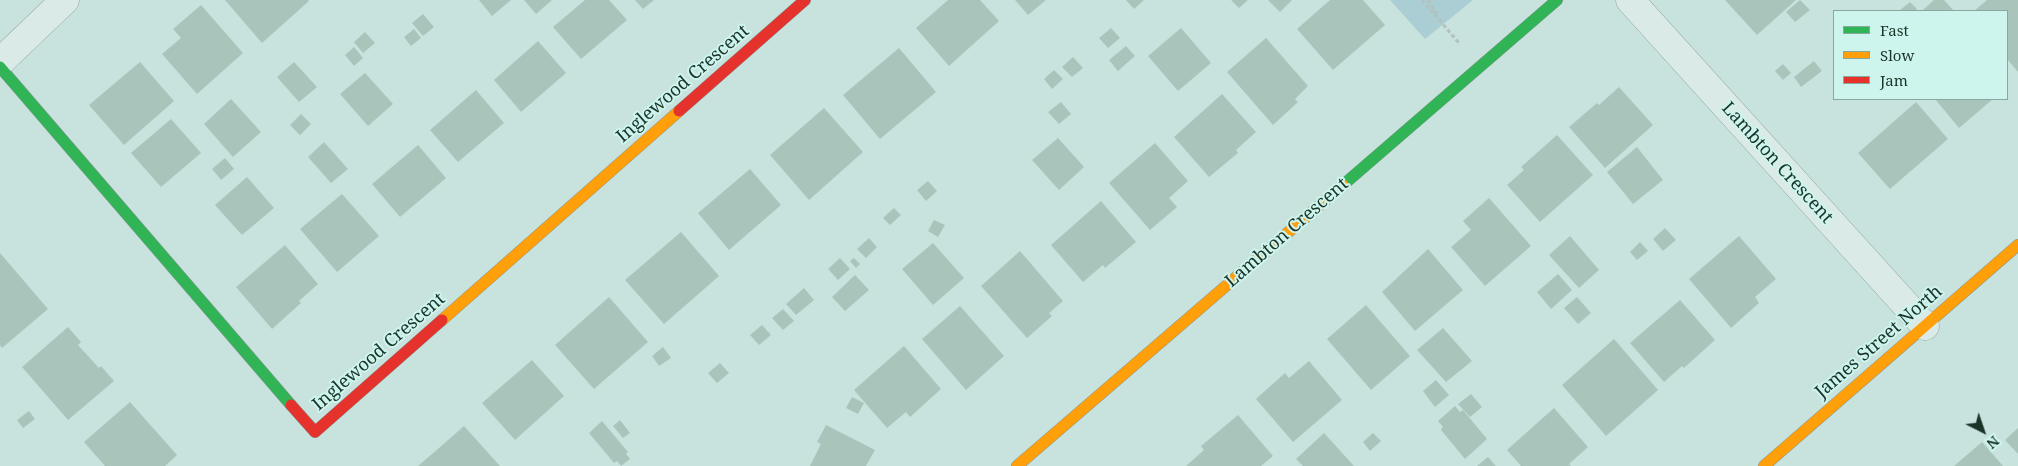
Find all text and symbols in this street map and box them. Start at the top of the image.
legend [1833,10,2008,100]
street label: Inglewood Crescent [612,20,754,148]
text: Fast [1880,20,1909,40]
text: Slow [1880,45,1914,65]
text: Jam [1880,70,1908,90]
street label: Lambton Crescent [1717,98,1837,228]
street label: Lambton Crescent [1221,174,1353,292]
street label: James Street North [1811,281,1947,403]
street label: Inglewood Crescent [308,288,450,416]
north arrow [1958,406,2008,456]
text: N [1983,432,2004,453]

